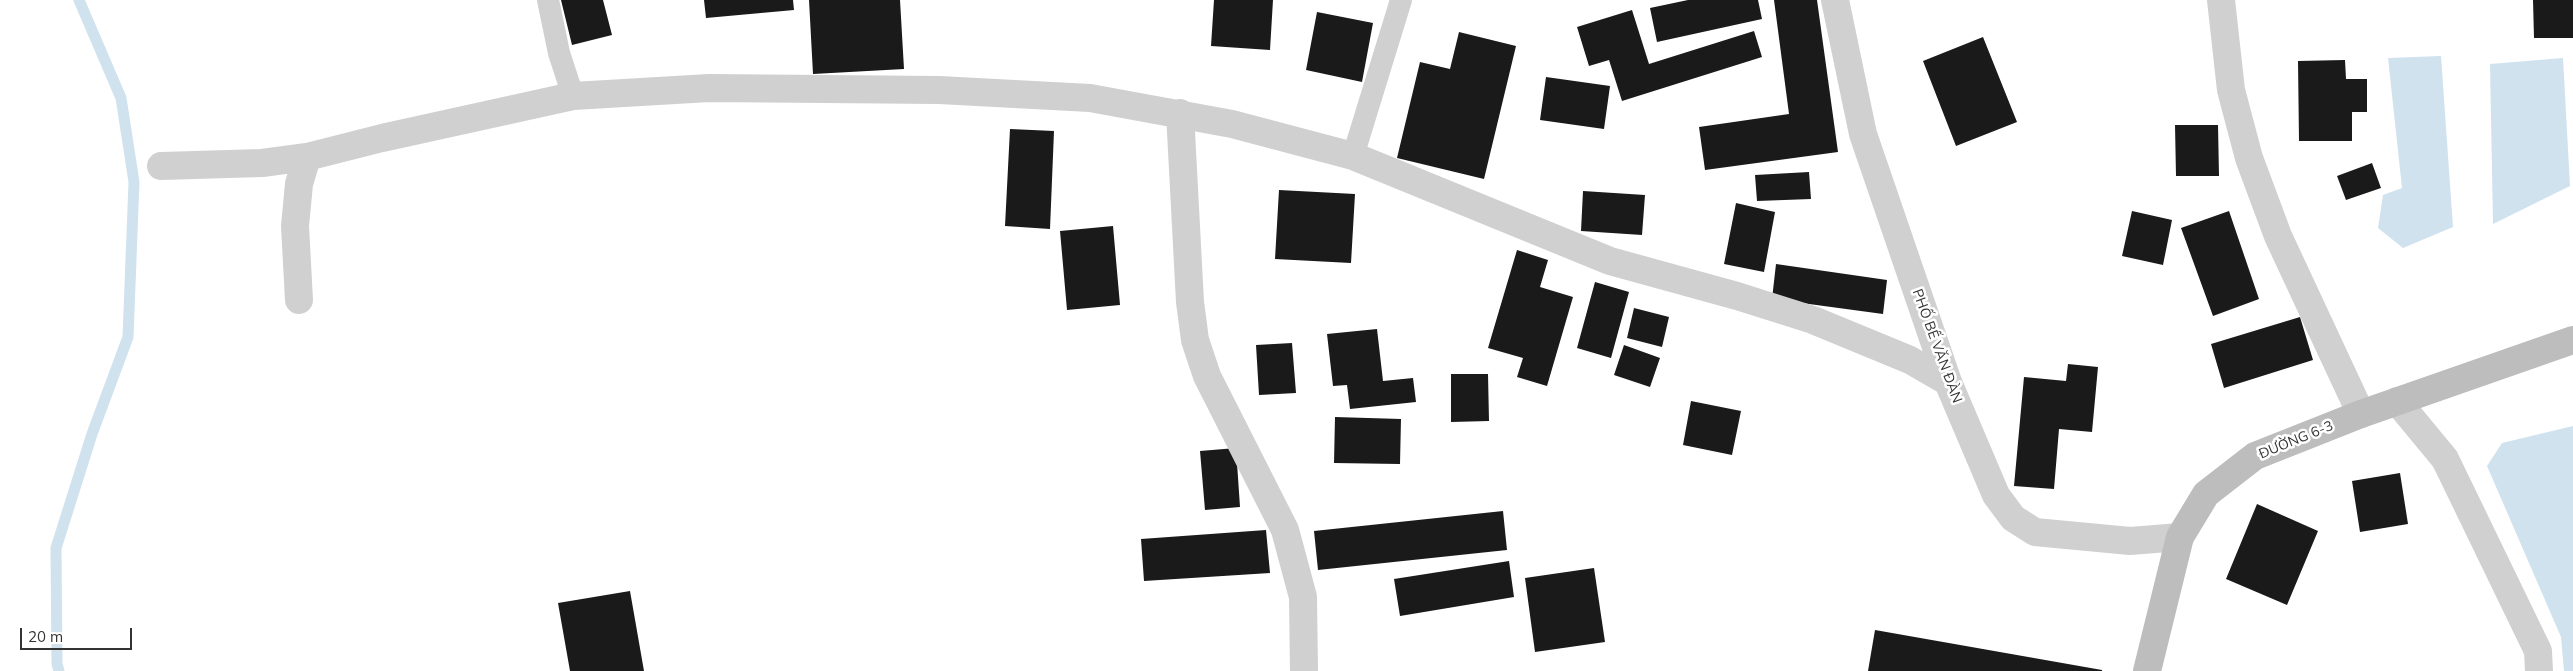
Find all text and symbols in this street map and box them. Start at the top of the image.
street label: PHỐ BẾ VĂN ĐÀN [1909,287,1965,405]
street label: ĐƯỜNG 6-3 [2256,417,2336,463]
scale bar [22,618,135,650]
text: 20 m [28,627,63,646]

